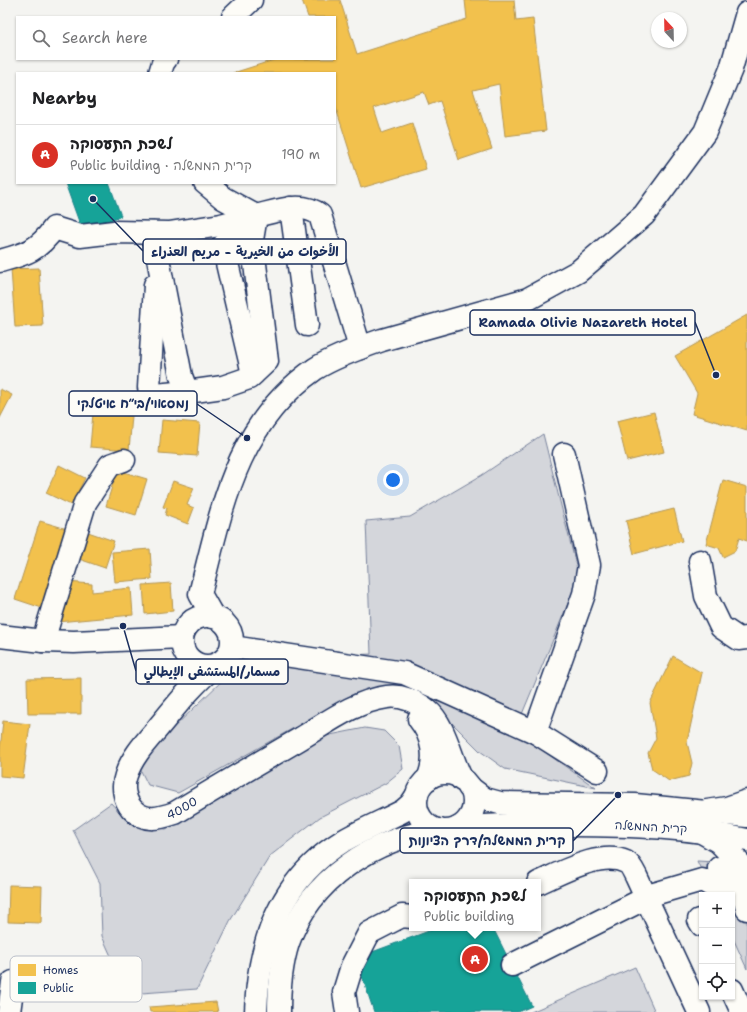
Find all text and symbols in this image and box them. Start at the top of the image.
north arrow [651,12,687,48]
search box [16,16,336,60]
icon: search [30,27,52,49]
text: Search here [62,28,148,48]
text: Nearby [32,87,97,109]
text: לשכת התעסוקה [70,134,173,154]
text: A [40,146,50,163]
text: 190 m [281,146,320,163]
text: Public building · קרית הממשלה [70,157,252,174]
callout: الأخوات من الخيرية - مريم العذراء [143,239,346,264]
text: الأخوات من الخيرية - مريم العذراء [151,242,339,262]
callout: Ramada Olivie Nazareth Hotel [470,310,695,335]
text: Ramada Olivie Nazareth Hotel [479,314,688,331]
callout: נמסאוי/בי״ח איטלקי [69,391,197,416]
text: נמסאוי/בי״ח איטלקי [77,395,189,412]
your location [383,470,403,490]
callout: مسمار/المستشفى الإيطالي [136,659,288,684]
text: مسمار/المستشفى الإيطالي [144,663,281,684]
street label: 4000 [165,793,201,823]
street label: קרית הממשלה [614,817,688,837]
callout: קרית הממשלה/דרך הציונות [400,828,573,853]
text: קרית הממשלה/דרך הציונות [409,832,565,849]
popup [409,879,541,931]
text: לשכת התעסוקה [424,886,526,906]
map controls [699,892,735,1000]
button: + [699,892,735,928]
text: Public building [424,908,514,925]
button: − [699,928,735,964]
pin: A [462,944,488,974]
legend [10,956,142,1002]
text: Homes [43,963,79,978]
button: locate [699,964,735,1000]
text: Public [43,981,74,996]

